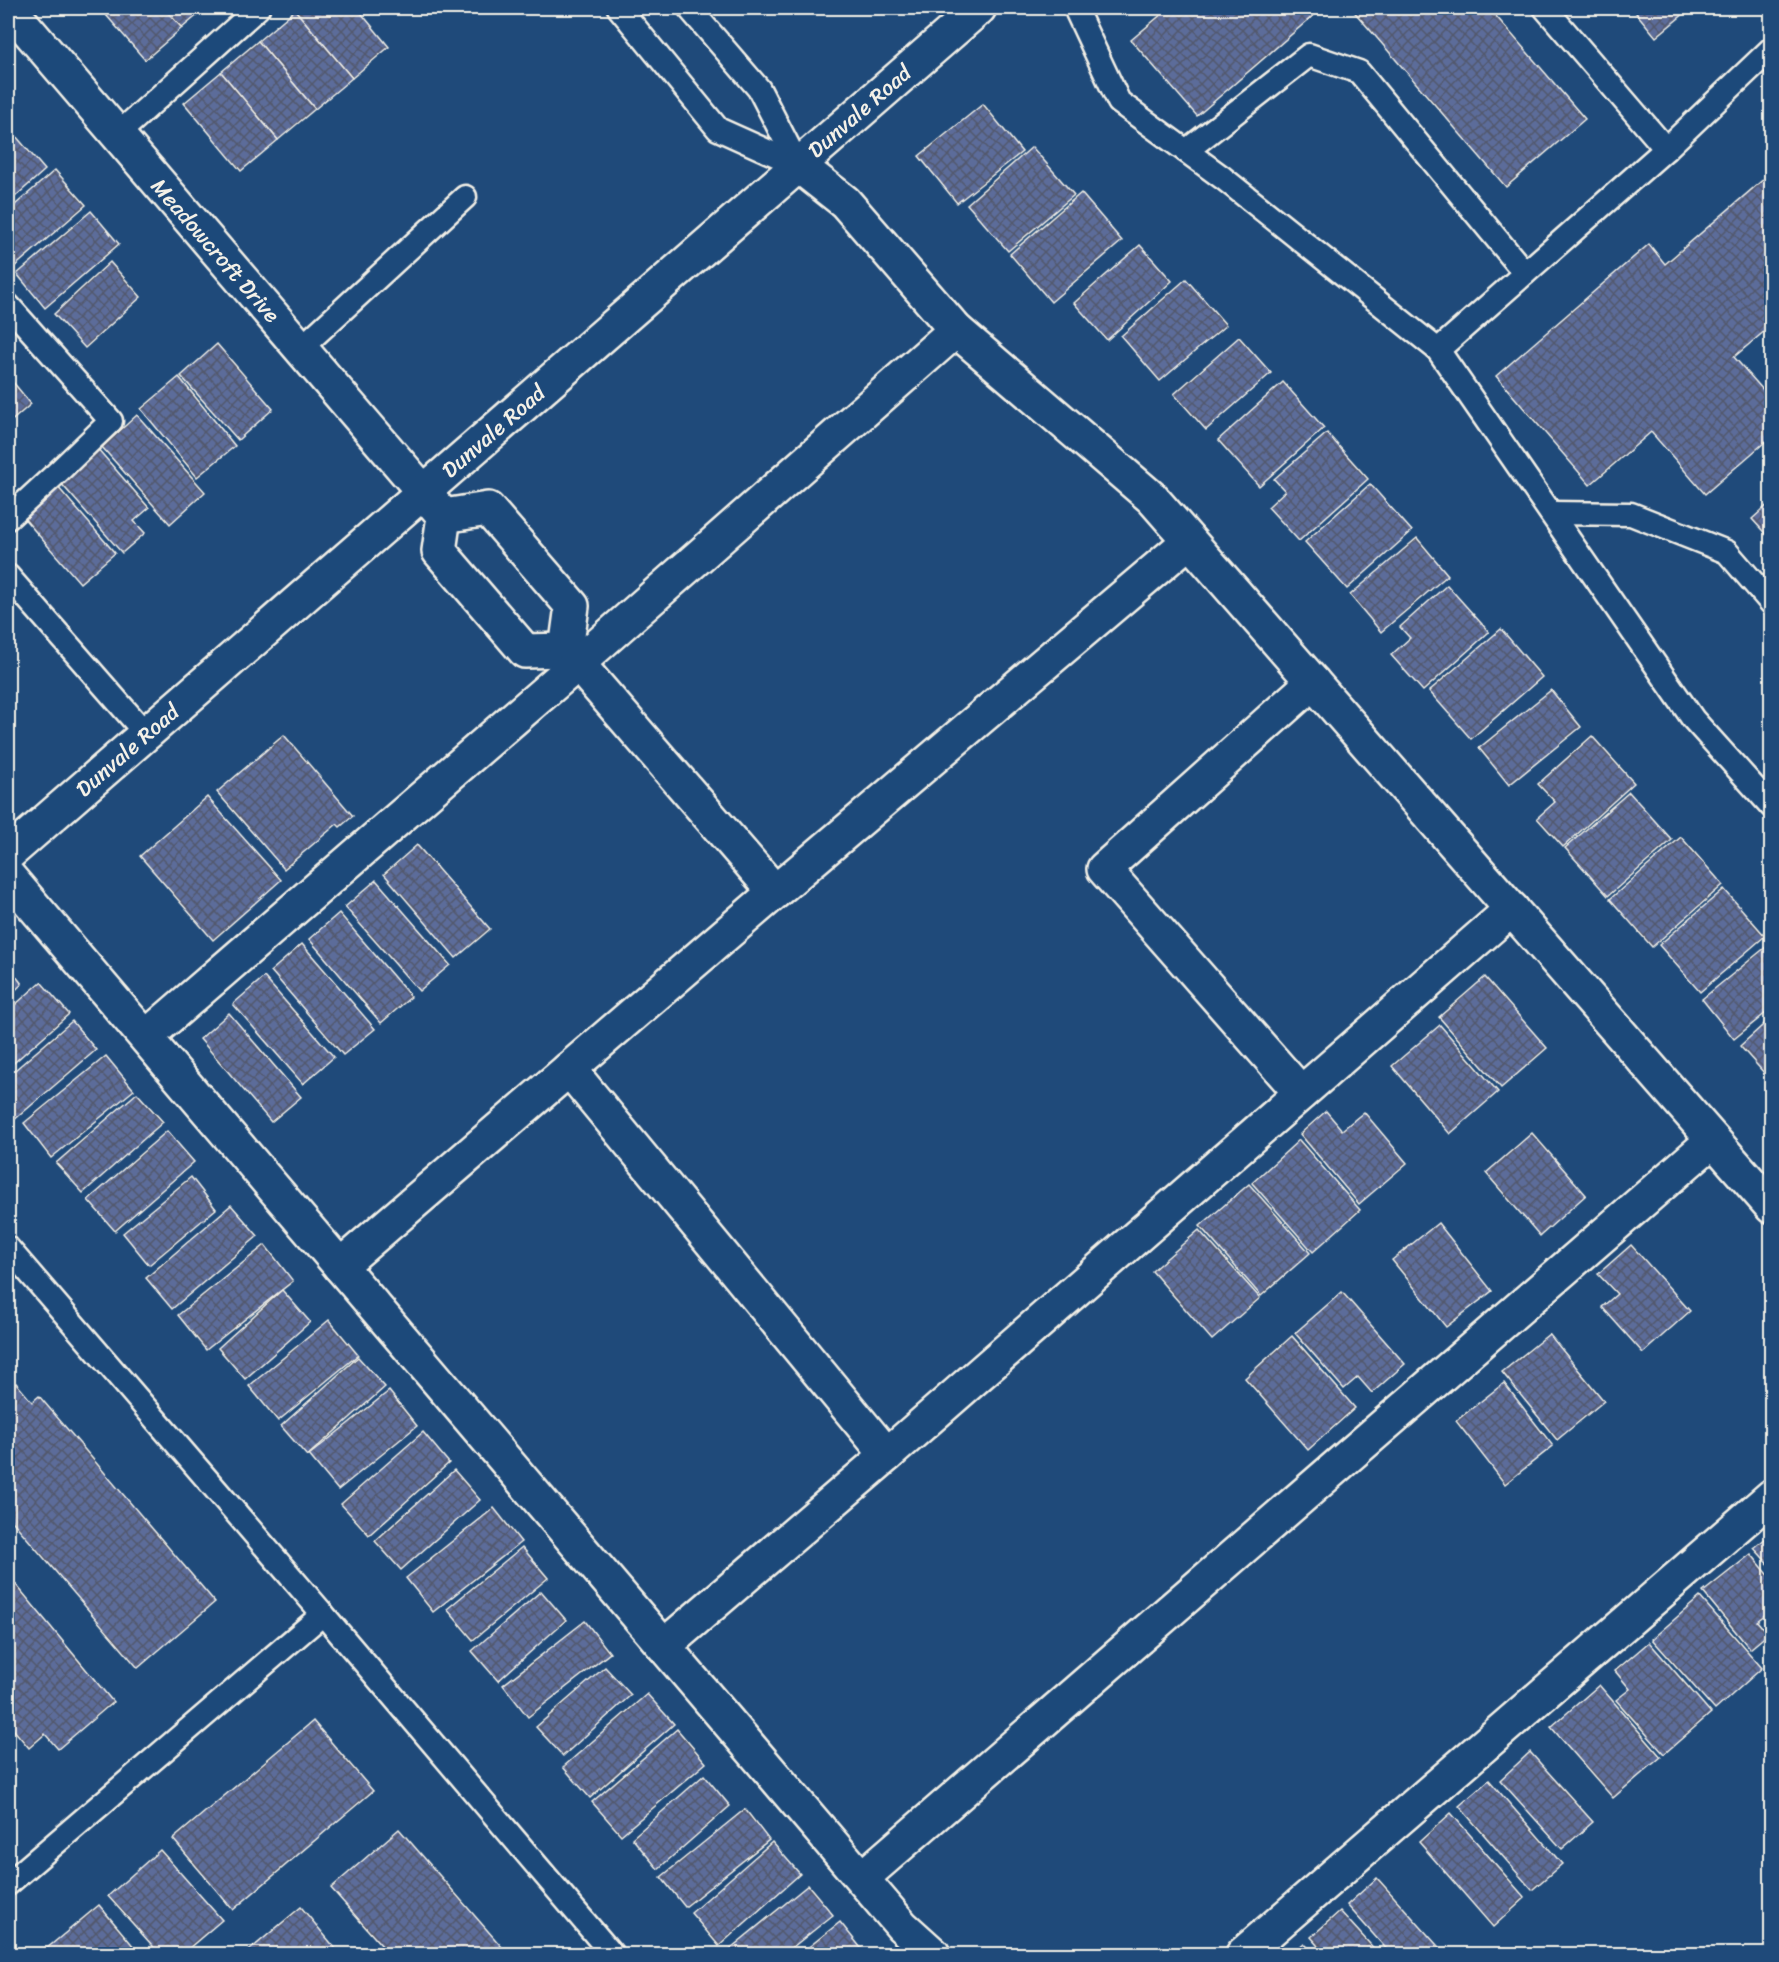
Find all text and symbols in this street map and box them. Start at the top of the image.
street label: Dunvale Road [798,54,921,168]
street label: Meadowcroft Drive [141,169,290,332]
street label: Dunvale Road [432,374,555,488]
street label: Dunvale Road [66,693,189,807]

